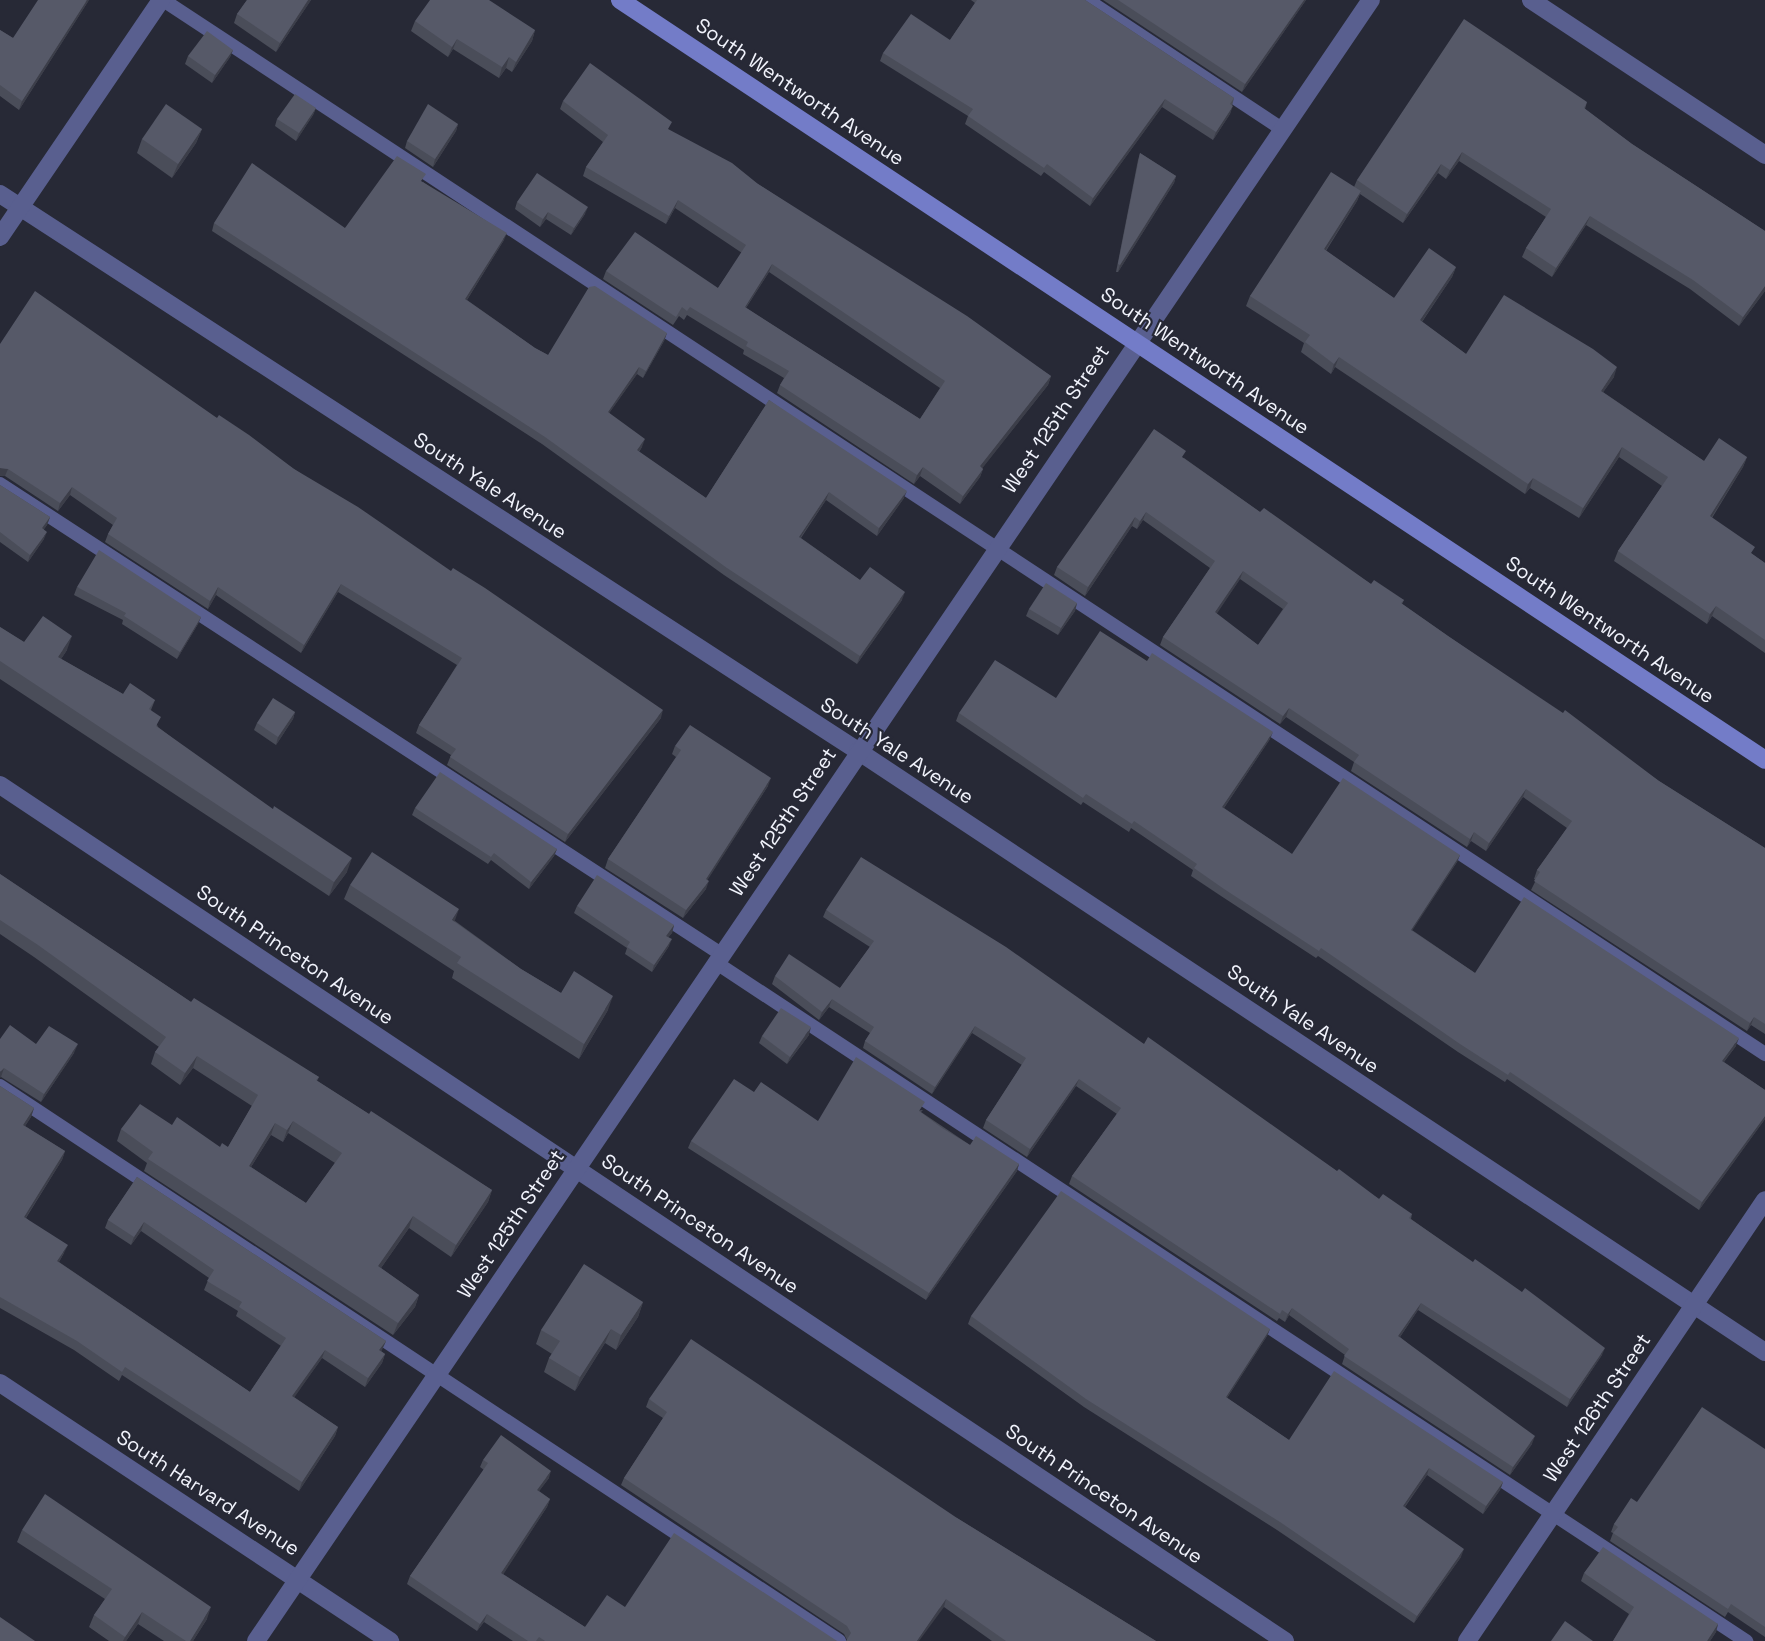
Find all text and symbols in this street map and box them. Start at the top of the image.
street label: South Wentworth Avenue [691,13,909,171]
street label: South Wentworth Avenue [1096,282,1314,440]
street label: West 125th Street [997,340,1115,498]
street label: South Yale Avenue [409,427,571,545]
street label: South Wentworth Avenue [1501,551,1719,709]
street label: South Yale Avenue [816,692,978,810]
street label: West 125th Street [724,743,842,901]
street label: South Princeton Avenue [192,880,398,1030]
street label: South Yale Avenue [1222,959,1384,1079]
street label: West 125th Street [452,1145,570,1303]
street label: South Princeton Avenue [597,1149,803,1299]
street label: West 126th Street [1538,1329,1656,1487]
street label: South Princeton Avenue [1001,1419,1207,1569]
street label: South Harvard Avenue [112,1425,304,1561]

